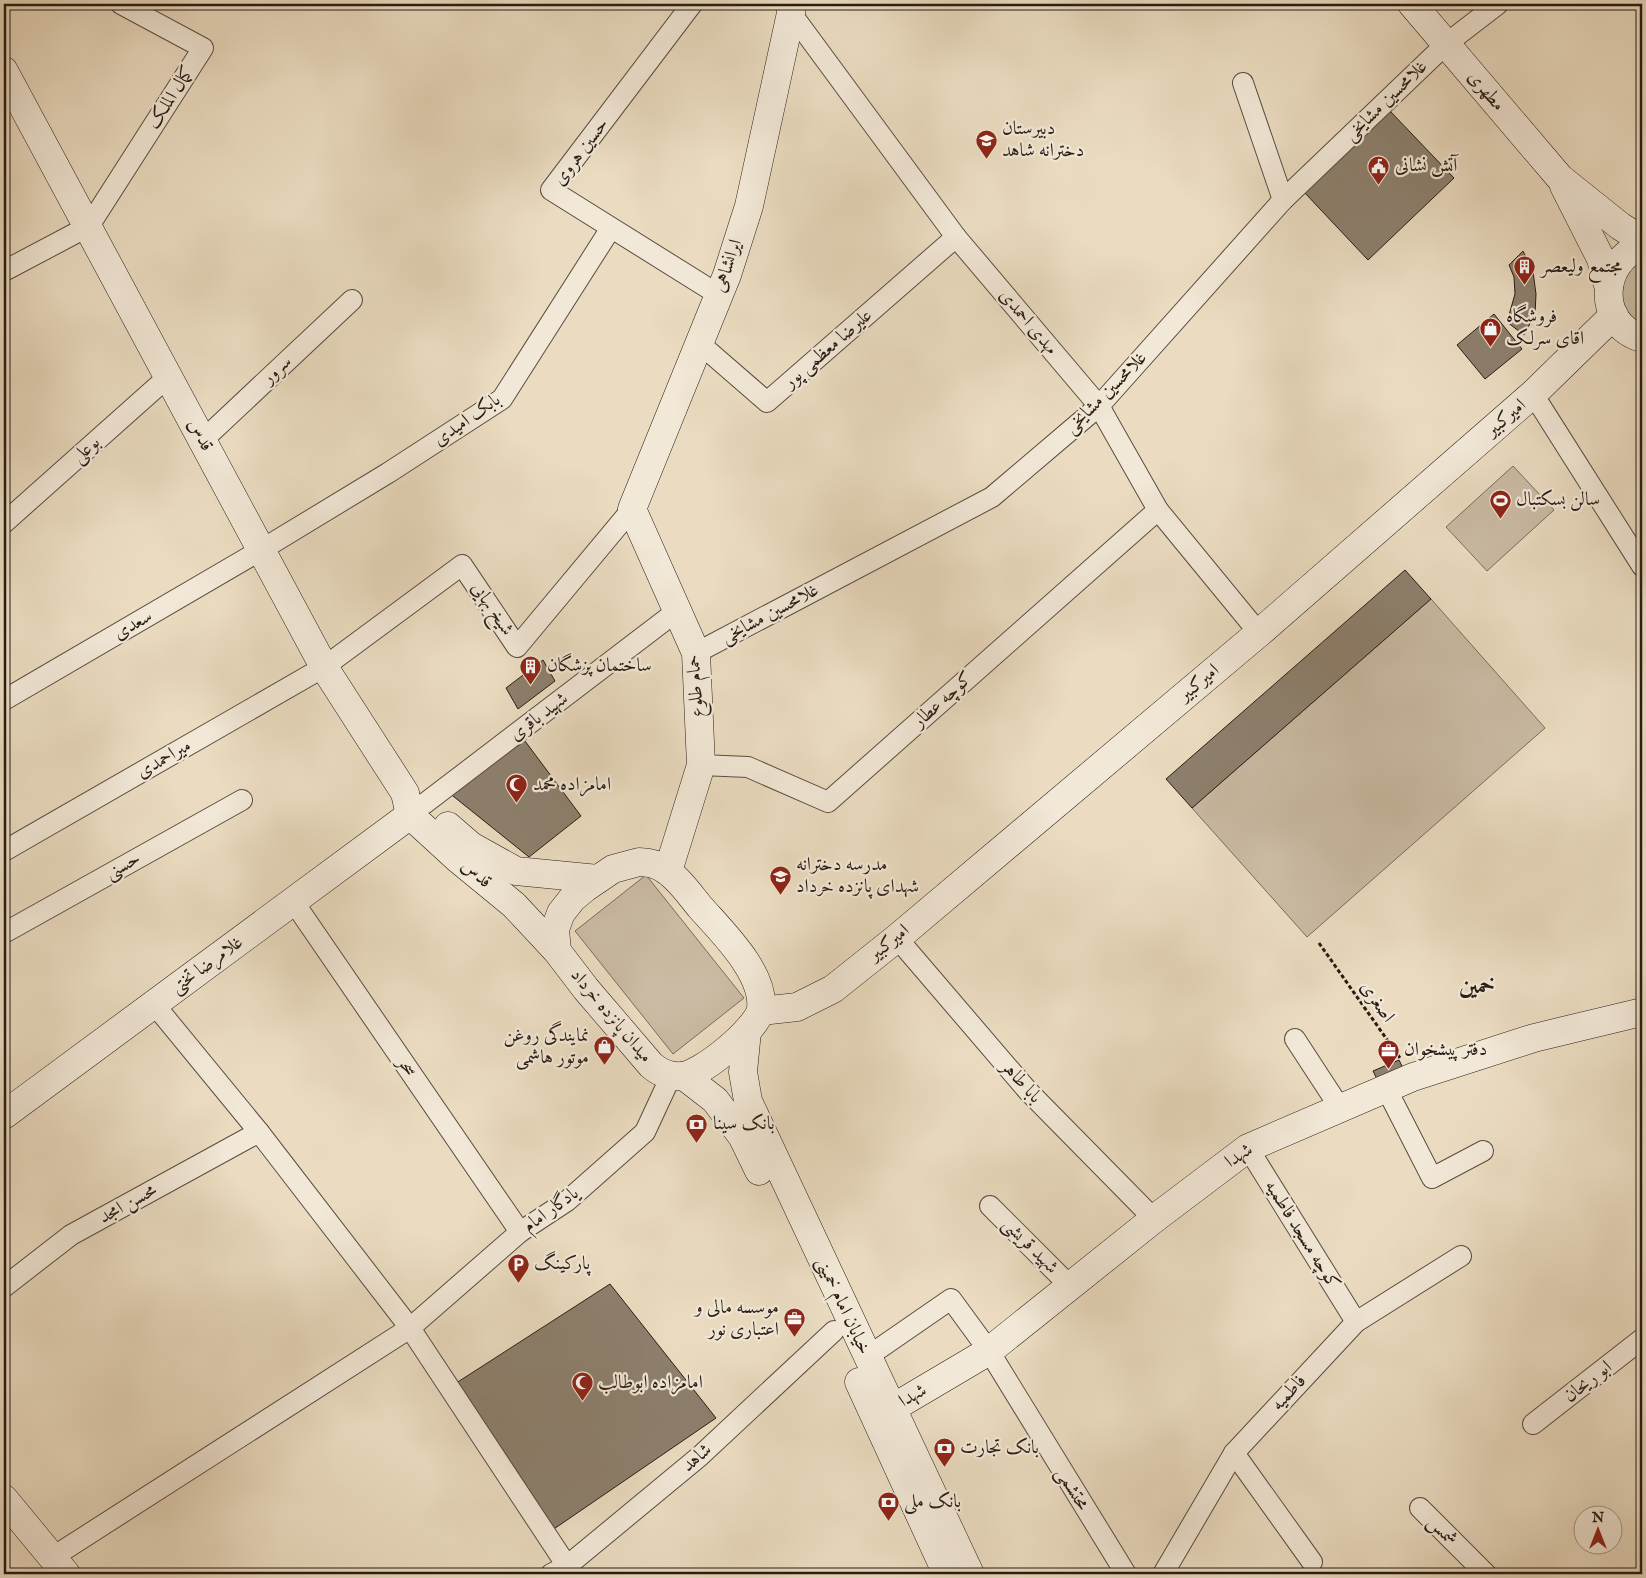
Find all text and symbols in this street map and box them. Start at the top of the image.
street label: غلامحسین مشایخی [1339,55,1433,147]
street label: کمال الملک [142,62,200,134]
street label: مطهری [1462,66,1510,116]
street label: حسین هروی [548,113,614,191]
place label: دبیرستان دخترانه شاهد [1002,117,1084,163]
school or university icon: دبیرستان دخترانه شاهد [974,128,998,159]
public building icon: آتش نشانی [1367,154,1391,185]
place label: آتش نشانی [1395,154,1459,178]
street label: ایرانشاهی [708,236,748,296]
building icon: مجتمع ولیعصر [1513,255,1537,286]
place label: مجتمع ولیعصر [1539,255,1623,283]
street label: مهدی احمدی [993,284,1063,360]
place label: فروشگاه اقای سرلک [1506,303,1584,351]
street label: علیرضا معظمی پور [777,304,877,395]
shop icon: فروشگاه اقای سرلک [1478,316,1502,347]
street label: غلامحسین مشایخی [1060,347,1152,439]
street label: سرور [256,350,297,391]
street label: بابک امیدی [429,388,505,452]
street label: امیرکبیر [1479,394,1532,444]
street label: قدس [182,415,218,455]
street label: بوعلی [67,431,106,470]
sports icon: سالن بسکتبال [1488,488,1512,519]
place label: سالن بسکتبال [1516,488,1600,512]
street label: شیخ بهایی [462,577,519,643]
street label: غلامحسین مشایخی [717,578,823,650]
street label: سعدی [109,604,157,646]
place label: ساختمان پزشگان [547,652,652,678]
building icon: ساختمان پزشگان [519,654,543,685]
street label: حمام طلوع [682,654,713,718]
street label: امیرکبیر [1172,659,1225,709]
street label: کوچه عطار [906,667,978,735]
street label: شهید باقری [505,687,573,747]
street label: میراحمدی [132,734,196,784]
mosque icon: امامزاده محمد [505,773,529,804]
place label: امامزاده محمد [533,773,611,797]
street label: حسنی [101,847,145,885]
place label: مدرسه دخترانه شهدای پانزده خرداد [796,853,919,899]
street label: قدس [455,854,497,894]
school or university icon: مدرسه دخترانه شهدای پانزده خرداد [768,864,792,895]
street label: امیرکبیر [862,919,915,968]
street label: غلامرضا تختی [166,931,248,999]
street label: میدان پانزده خرداد [565,964,657,1068]
district label: خمین [1459,971,1495,1002]
street label: اصغری [1354,977,1400,1027]
place label: نمایندگی روغن موتور هاشمی [504,1020,589,1070]
shop icon: نمایندگی روغن موتور هاشمی [593,1035,617,1066]
office icon: دفتر پیشخوان [1376,1038,1400,1069]
place label: دفتر پیشخوان [1404,1038,1487,1062]
street label: سحر [390,1050,423,1082]
street label: بابا طاهر [994,1054,1047,1109]
bank icon: بانک سینا [685,1112,709,1143]
place label: بانک سینا [713,1112,775,1136]
street label: شهدا [1221,1138,1257,1174]
street label: کوچه مسجد فاطمیه [1259,1176,1345,1294]
street label: محسن امجد [95,1178,162,1230]
street label: یادگار امام [518,1180,587,1241]
street label: شهید قریشی [997,1213,1063,1279]
place label: پارکینگ [534,1250,591,1276]
parking icon: پارکینگ [506,1252,530,1283]
street label: خیابان امام خمینی [807,1253,876,1360]
place label: موسسه مالی و اعتباری نور [693,1296,779,1342]
office icon: موسسه مالی و اعتباری نور [783,1307,807,1338]
street label: ابو ریحان [1559,1356,1617,1408]
street label: فاطمیه [1266,1370,1312,1416]
mosque icon: امامزاده ابوطالب [570,1371,594,1402]
place label: امامزاده ابوطالب [598,1371,703,1395]
street label: شهدا [895,1379,931,1413]
bank icon: بانک تجارت [932,1436,956,1467]
place label: بانک تجارت [960,1436,1039,1460]
street label: شاهد [677,1438,717,1478]
street label: محتشمی [1049,1463,1095,1516]
bank icon: بانک ملی [876,1490,900,1521]
place label: بانک ملی [904,1490,961,1515]
north arrow [1574,1506,1624,1556]
text: N [1591,1509,1604,1527]
street label: شمس [1422,1511,1462,1551]

